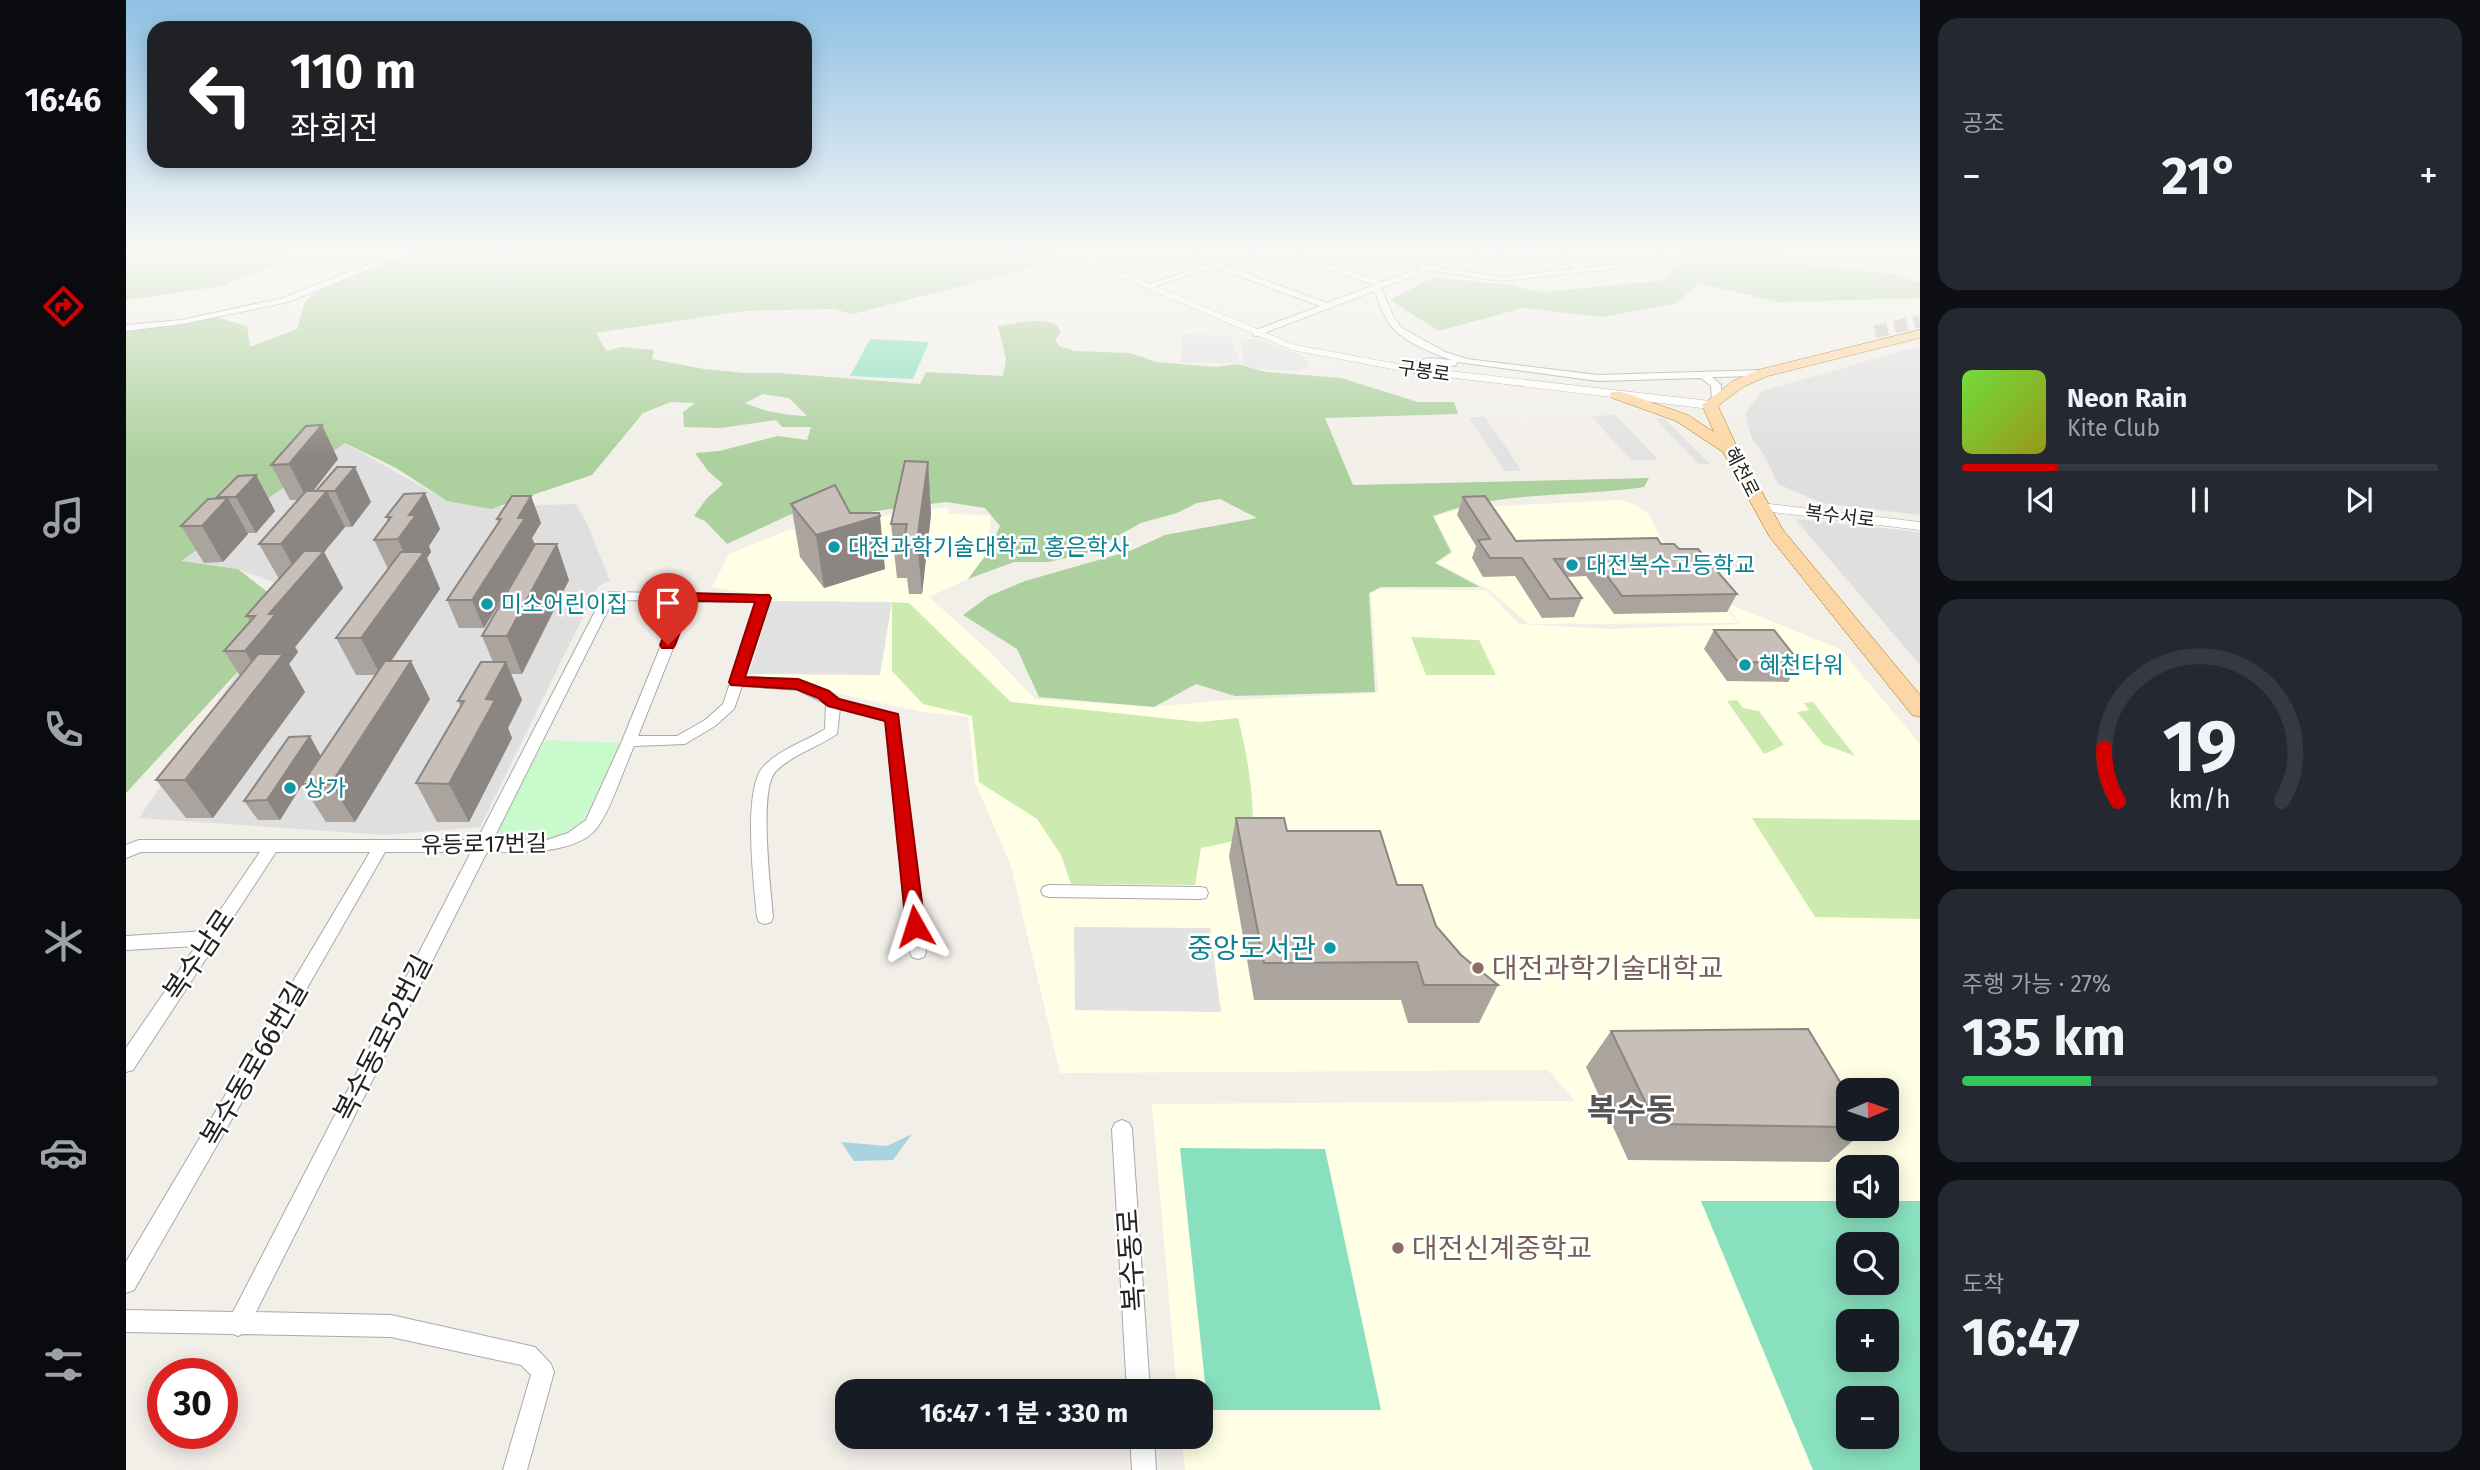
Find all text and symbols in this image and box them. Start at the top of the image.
text: 110 m [290,42,416,101]
icon: left [175,49,266,140]
text: 16:46 [25,81,101,119]
text: 좌회전 [290,109,378,147]
text: 공조 [1962,109,2004,137]
text: 21° [2162,145,2239,208]
text: − [1962,153,1981,199]
text: + [2419,153,2438,199]
icon: directions [39,282,88,331]
street label: 구봉로 [1396,356,1452,386]
text: Neon Rain [2067,383,2187,414]
text: Kite Club [2067,414,2160,442]
street label: 혜천로 [1720,443,1764,501]
icon: previous [2022,481,2060,519]
icon: pause [2181,481,2219,519]
icon: next [2340,481,2378,519]
icon: music [39,493,88,542]
street label: 복수서로 [1804,500,1876,532]
place label: 대전과학기술대학교 홍은학사 [848,533,1129,561]
marker: 대전과학기술대학교 홍은학사 [826,539,842,555]
place label: 대전복수고등학교 [1586,551,1755,579]
marker: 대전복수고등학교 [1564,557,1580,573]
pin [638,573,698,645]
icon: arrive [649,584,687,622]
place label: 미소어린이집 [501,590,628,618]
marker: 미소어린이집 [479,596,495,612]
place label: 혜천타워 [1759,651,1844,679]
marker: 혜천타워 [1737,657,1753,673]
text: 19 [2163,703,2237,790]
icon: phone [39,705,88,754]
place label: 상가 [304,774,346,802]
marker: 상가 [282,780,298,796]
text: km/h [2169,785,2231,815]
street label: 유등로17번길 [421,829,547,859]
position arrow [878,889,952,963]
street label: 복수남로 [157,903,241,1007]
icon: climate [39,917,88,966]
place label: 중앙도서관 [1187,932,1316,965]
marker: 중앙도서관 [1322,940,1338,956]
street label: 복수동로52번길 [327,949,439,1127]
place label: 대전과학기술대학교 [1492,952,1724,985]
marker: 대전과학기술대학교 [1470,960,1486,976]
text: 주행 가능 · 27% [1962,970,2111,998]
street label: 복수동로66번길 [194,976,314,1152]
text: 135 km [1962,1006,2126,1069]
north arrow [1836,1078,1899,1141]
map controls [1836,1078,1899,1449]
district label: 복수동 [1587,1091,1675,1129]
icon: car [39,1128,88,1177]
button: sound [1836,1155,1899,1218]
street label: 복수동로 [1111,1207,1151,1313]
place label: 대전신계중학교 [1412,1232,1592,1265]
button: search [1836,1232,1899,1295]
marker: 대전신계중학교 [1390,1240,1406,1256]
text: 도착 [1962,1270,2004,1298]
text: 16:47 [1962,1306,2080,1369]
button: + [1836,1309,1899,1372]
icon: filters [39,1340,88,1389]
speed limit sign: 30 [147,1358,238,1449]
button: − [1836,1386,1899,1449]
text: 16:47 · 1 분 · 330 m [920,1398,1128,1429]

